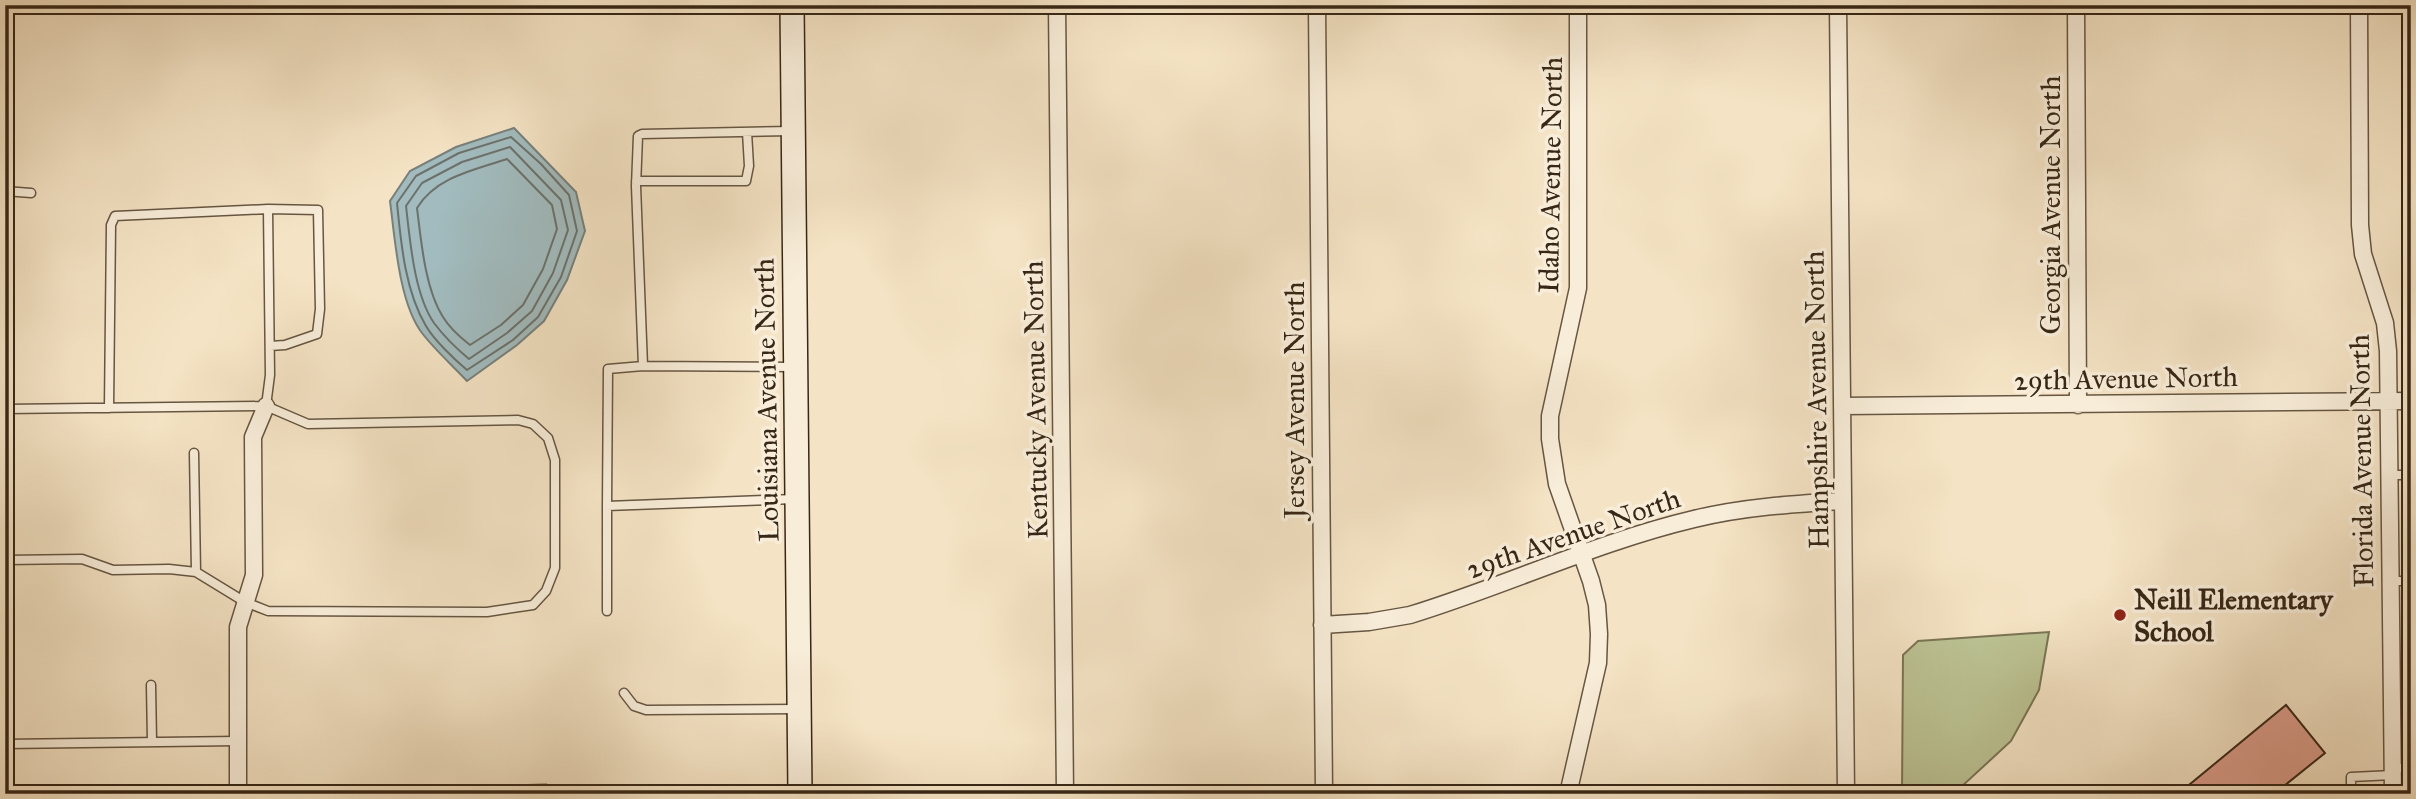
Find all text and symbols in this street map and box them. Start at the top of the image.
street label: Idaho Avenue North [1531,56,1570,294]
street label: Georgia Avenue North [2033,75,2068,335]
street label: Hampshire Avenue North [1796,250,1837,550]
street label: Louisiana Avenue North [747,257,786,542]
street label: Kentucky Avenue North [1016,260,1055,540]
street label: Jersey Avenue North [1277,281,1312,522]
street label: Florida Avenue North [2342,333,2381,588]
street label: 29th Avenue North [2014,359,2239,398]
street label: 29th Avenue North [1462,480,1685,586]
place label: Neill Elementary School [2134,582,2333,649]
marker: Neill Elementary School [2112,607,2128,623]

